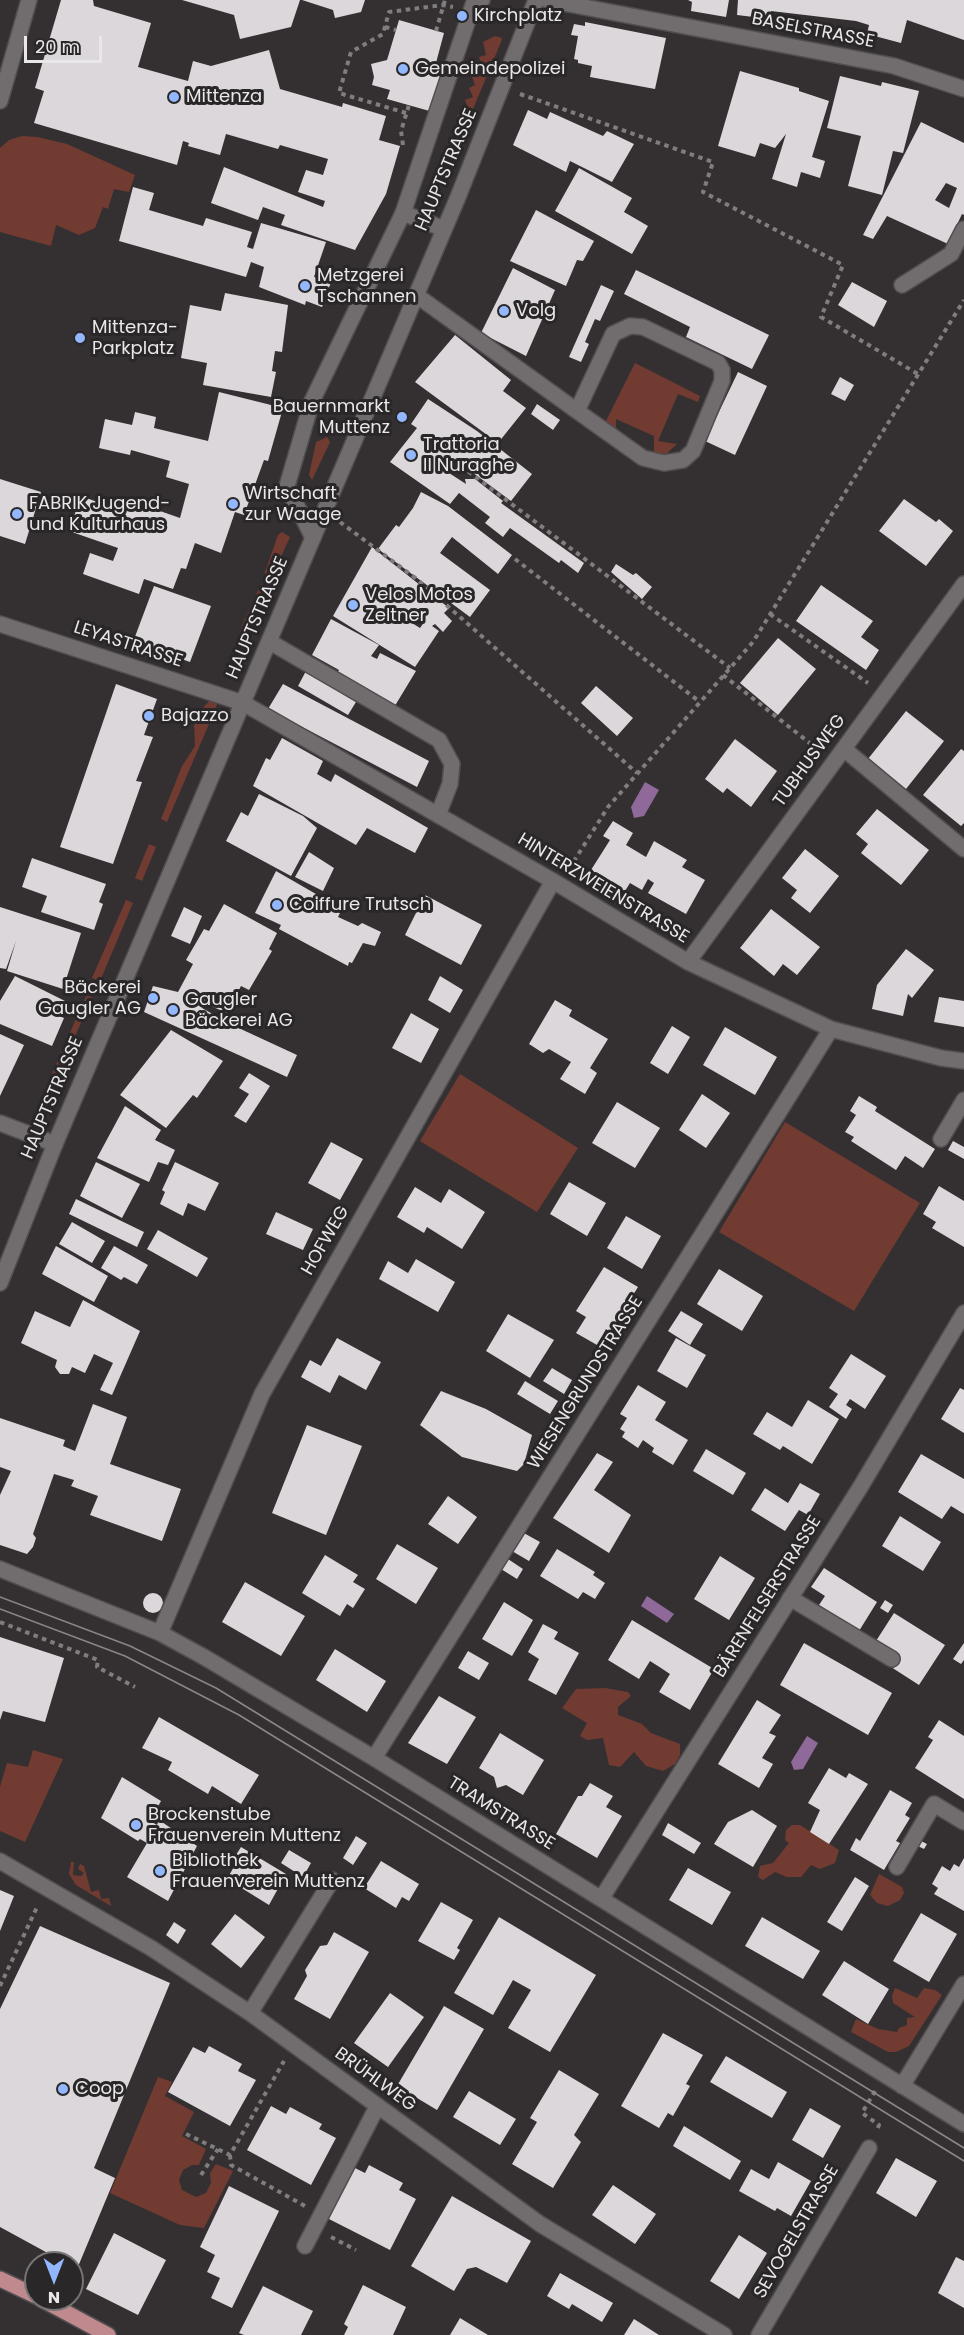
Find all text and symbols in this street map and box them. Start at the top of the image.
place label: Kirchplatz [474,5,562,27]
marker: Kirchplatz [455,9,469,23]
street label: BASELSTRASSE [750,9,876,53]
scale bar [27,24,105,62]
text: 20 m [35,34,80,59]
place label: Gemeindepolizei [415,58,565,80]
marker: Gemeindepolizei [396,62,410,76]
place label: Mittenza [186,86,262,108]
marker: Mittenza [167,90,181,104]
street label: HAUPTSTRASSE [412,106,482,234]
place label: Metzgerei Tschannen [317,265,416,308]
marker: Metzgerei Tschannen [298,279,312,293]
place label: Volg [516,300,556,322]
marker: Volg [497,304,511,318]
place label: Mittenza- Parkplatz [92,317,178,360]
marker: Mittenza- Parkplatz [73,331,87,345]
place label: Bauernmarkt Muttenz [273,396,390,438]
marker: Bauernmarkt Muttenz [395,410,409,424]
place label: Trattoria Il Nuraghe [423,434,515,476]
marker: Trattoria Il Nuraghe [404,448,418,462]
place label: Wirtschaft zur Waage [245,483,341,526]
place label: FABRIK Jugend- und Kulturhaus [29,493,170,536]
marker: Wirtschaft zur Waage [226,497,240,511]
marker: FABRIK Jugend- und Kulturhaus [10,507,24,521]
street label: HAUPTSTRASSE [223,554,293,682]
place label: Velos Motos Zeltner [365,584,473,626]
marker: Velos Motos Zeltner [346,598,360,612]
street label: LEYASTRASSE [71,617,185,673]
place label: Bajazzo [161,705,229,727]
marker: Bajazzo [142,709,156,723]
street label: TUBHUSWEG [769,711,851,811]
street label: HINTERZWEIENSTRASSE [513,829,693,949]
place label: Coiffure Trutsch [289,894,431,916]
marker: Coiffure Trutsch [270,898,284,912]
place label: Bäckerei Gaugler AG [38,977,141,1020]
place label: Gaugler Bäckerei AG [185,989,293,1032]
marker: Bäckerei Gaugler AG [146,991,160,1005]
marker: Gaugler Bäckerei AG [166,1003,180,1017]
street label: HAUPTSTRASSE [18,1034,88,1162]
street label: HOFWEG [298,1202,354,1280]
street label: WIESENGRUNDSTRASSE [524,1293,648,1473]
street label: BÄRENFELSERSTRASSE [709,1512,827,1682]
street label: TRAMSTRASSE [444,1773,558,1855]
place label: Brockenstube Frauenverein Muttenz [148,1804,341,1846]
marker: Brockenstube Frauenverein Muttenz [129,1818,143,1832]
place label: Bibliothek Frauenverein Muttenz [172,1850,365,1892]
marker: Bibliothek Frauenverein Muttenz [153,1864,167,1878]
street label: BRÜHLWEG [330,2043,420,2117]
place label: Coop [75,2078,124,2100]
marker: Coop [56,2082,70,2096]
street label: SEVOGELSTRASSE [750,2161,844,2303]
north arrow [24,2251,84,2311]
text: N [48,2286,60,2309]

